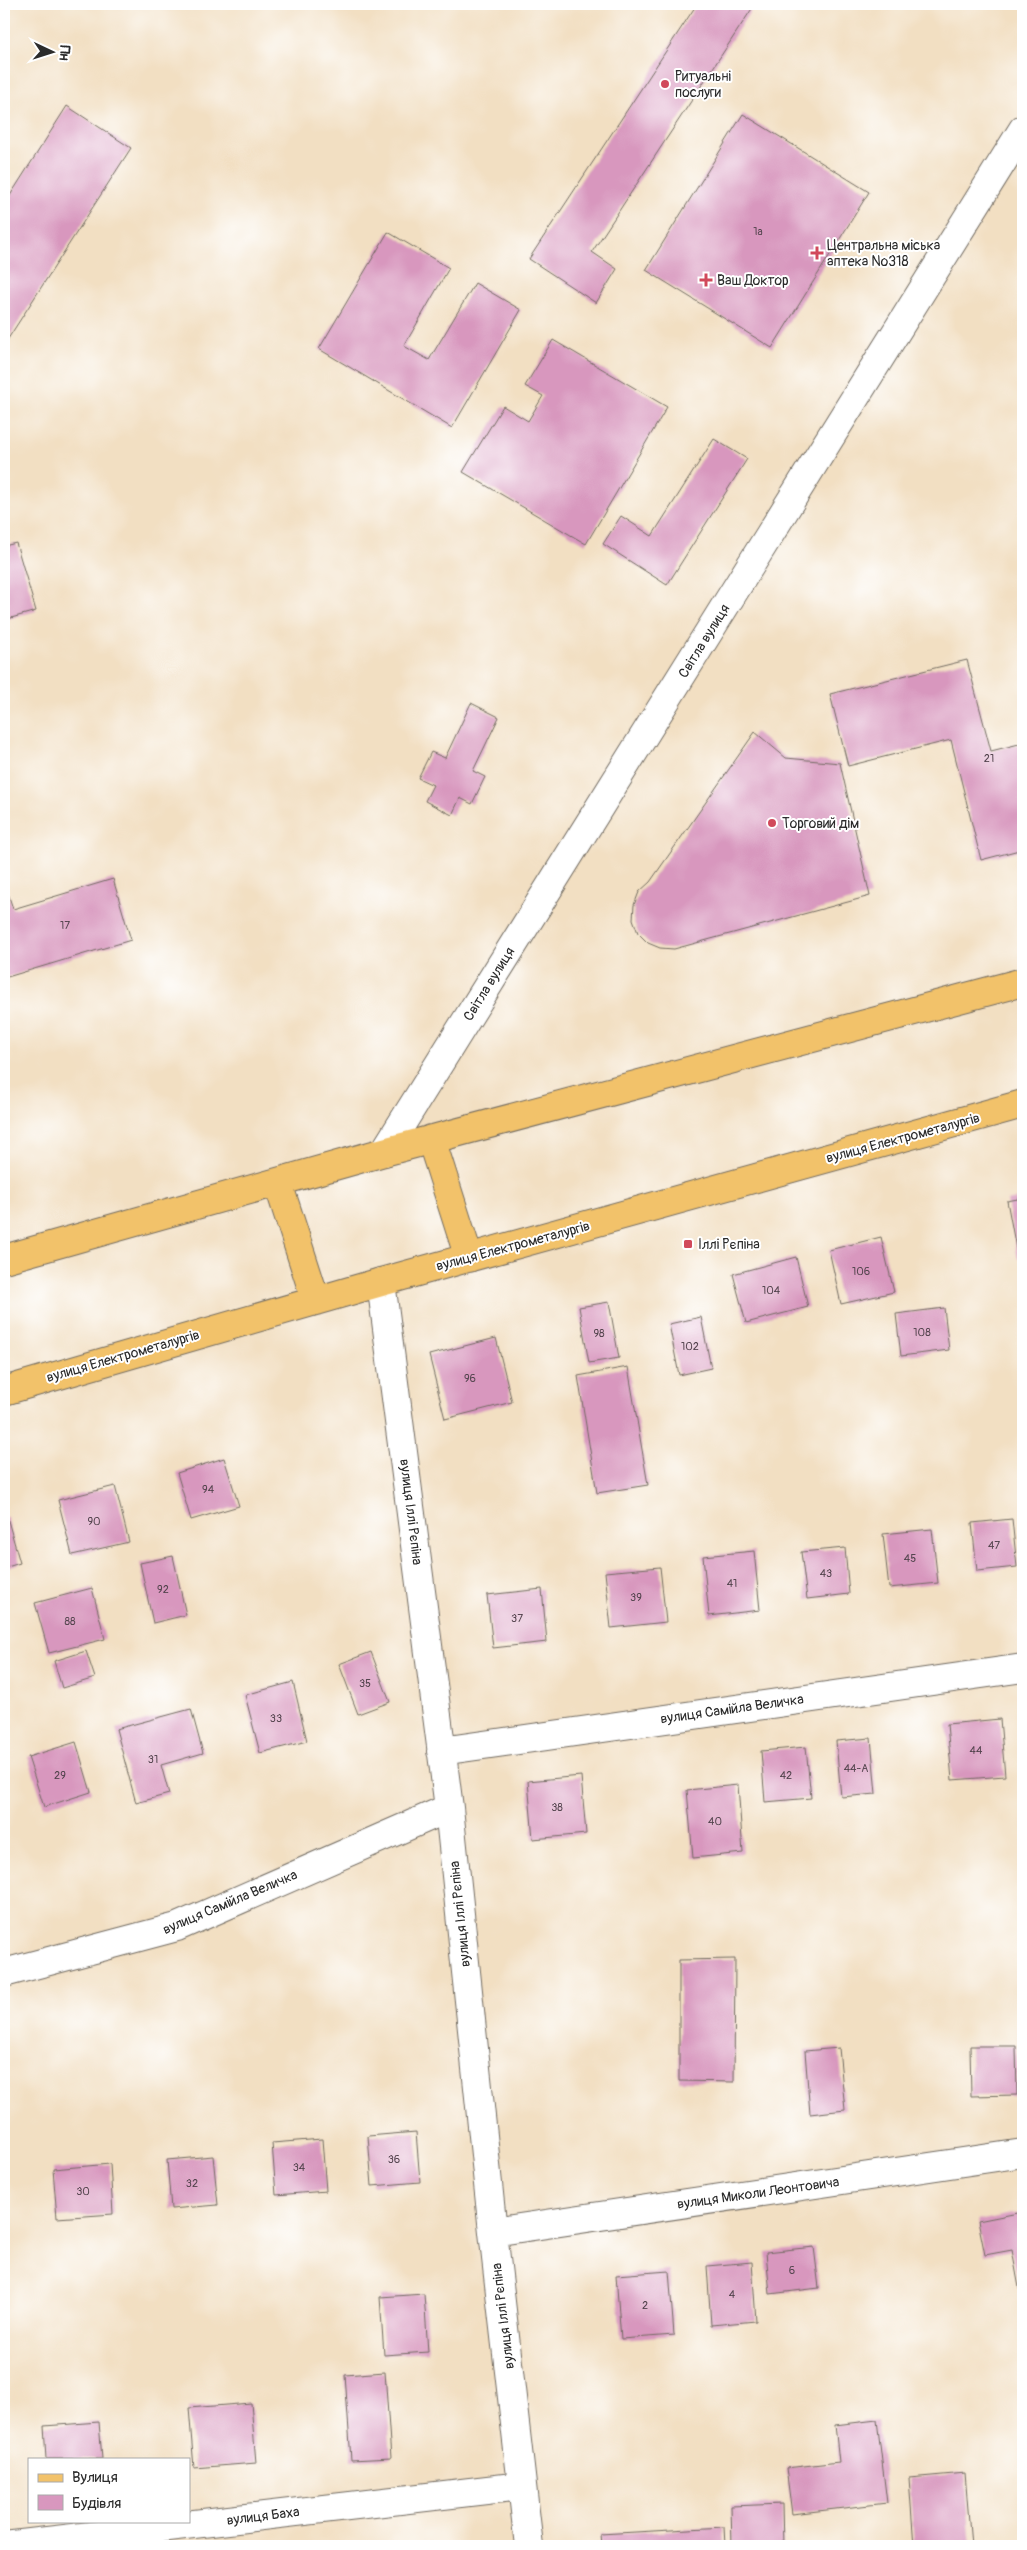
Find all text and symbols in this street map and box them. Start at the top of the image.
north arrow [28,28,78,78]
text: Пн [55,45,73,61]
place label: Ритуальні послуги [675,68,731,101]
marker: Ритуальні послуги [659,78,671,90]
house number: 1а [753,225,763,238]
place label: Центральна міська аптека №318 [827,237,940,270]
marker: Центральна міська аптека №318 [811,247,823,259]
place label: Ваш Доктор [717,272,789,289]
marker: Ваш Доктор [699,273,713,287]
street label: Світла вулиця [675,601,733,681]
house number: 21 [984,752,994,765]
place label: Торговий дім [782,815,859,832]
marker: Торговий дім [766,817,778,829]
house number: 17 [60,919,70,932]
street label: Світла вулиця [460,944,518,1024]
street label: вулиця Електрометалургів [824,1109,982,1167]
street label: вулиця Електрометалургів [434,1217,592,1275]
place label: Іллі Рєпіна [698,1236,760,1253]
marker: Іллі Рєпіна [682,1238,694,1250]
house number: 106 [852,1265,870,1278]
house number: 104 [762,1284,781,1297]
street label: вулиця Електрометалургів [44,1326,202,1386]
house number: 108 [913,1326,931,1339]
house number: 98 [593,1327,605,1340]
house number: 102 [681,1340,699,1353]
house number: 96 [464,1372,476,1385]
street label: вулиця Іллі Рєпіна [396,1458,426,1566]
house number: 94 [202,1483,215,1496]
house number: 90 [87,1515,101,1528]
house number: 47 [988,1539,1000,1552]
house number: 45 [904,1552,916,1565]
house number: 43 [820,1567,832,1580]
house number: 41 [727,1577,737,1590]
house number: 92 [157,1583,169,1596]
house number: 39 [630,1591,642,1604]
house number: 37 [511,1612,523,1625]
house number: 88 [64,1615,76,1628]
house number: 35 [359,1677,371,1690]
street label: вулиця Самійла Величка [659,1691,805,1727]
house number: 33 [270,1712,282,1725]
house number: 44 [970,1744,983,1757]
house number: 31 [148,1753,158,1766]
house number: 44-А [844,1762,868,1775]
house number: 29 [54,1769,66,1782]
house number: 42 [780,1769,792,1782]
house number: 38 [551,1801,563,1814]
house number: 40 [708,1815,722,1828]
street label: вулиця Іллі Рєпіна [446,1860,474,1968]
street label: вулиця Самійла Величка [160,1866,300,1938]
house number: 36 [388,2153,400,2166]
house number: 34 [293,2161,306,2174]
street label: вулиця Миколи Леонтовича [676,2173,840,2213]
house number: 32 [186,2177,198,2190]
house number: 30 [76,2185,90,2198]
street label: вулиця Іллі Рєпіна [488,2262,518,2370]
house number: 6 [789,2264,795,2277]
house number: 4 [729,2288,736,2301]
house number: 2 [642,2299,648,2312]
legend [28,2458,190,2522]
text: Вулиця [72,2468,118,2487]
text: Будівля [72,2494,121,2513]
street label: вулиця Баха [226,2503,300,2529]

